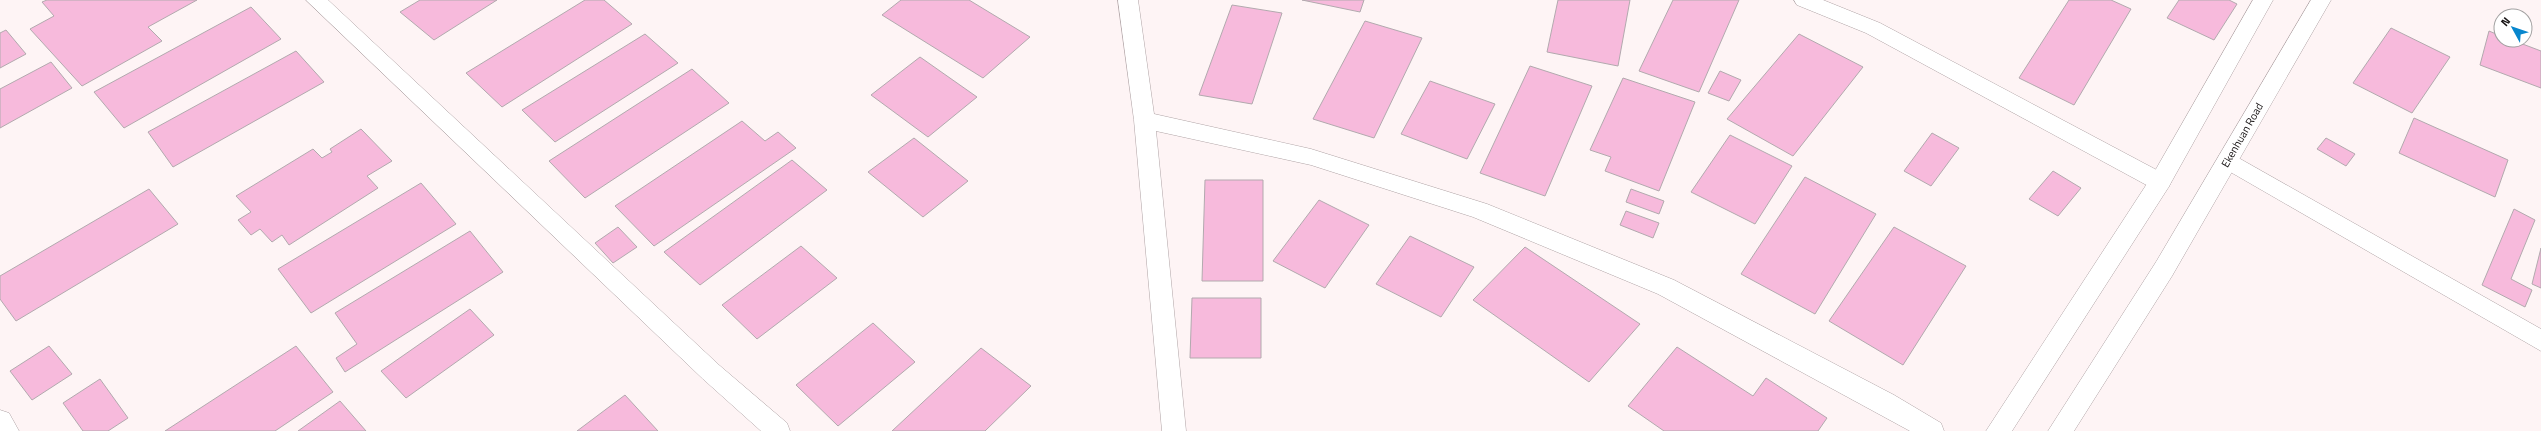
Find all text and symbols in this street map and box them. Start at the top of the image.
north arrow [2493,8,2533,48]
text: N [2497,14,2514,30]
street label: Ekenhuan Road [2217,100,2267,170]

